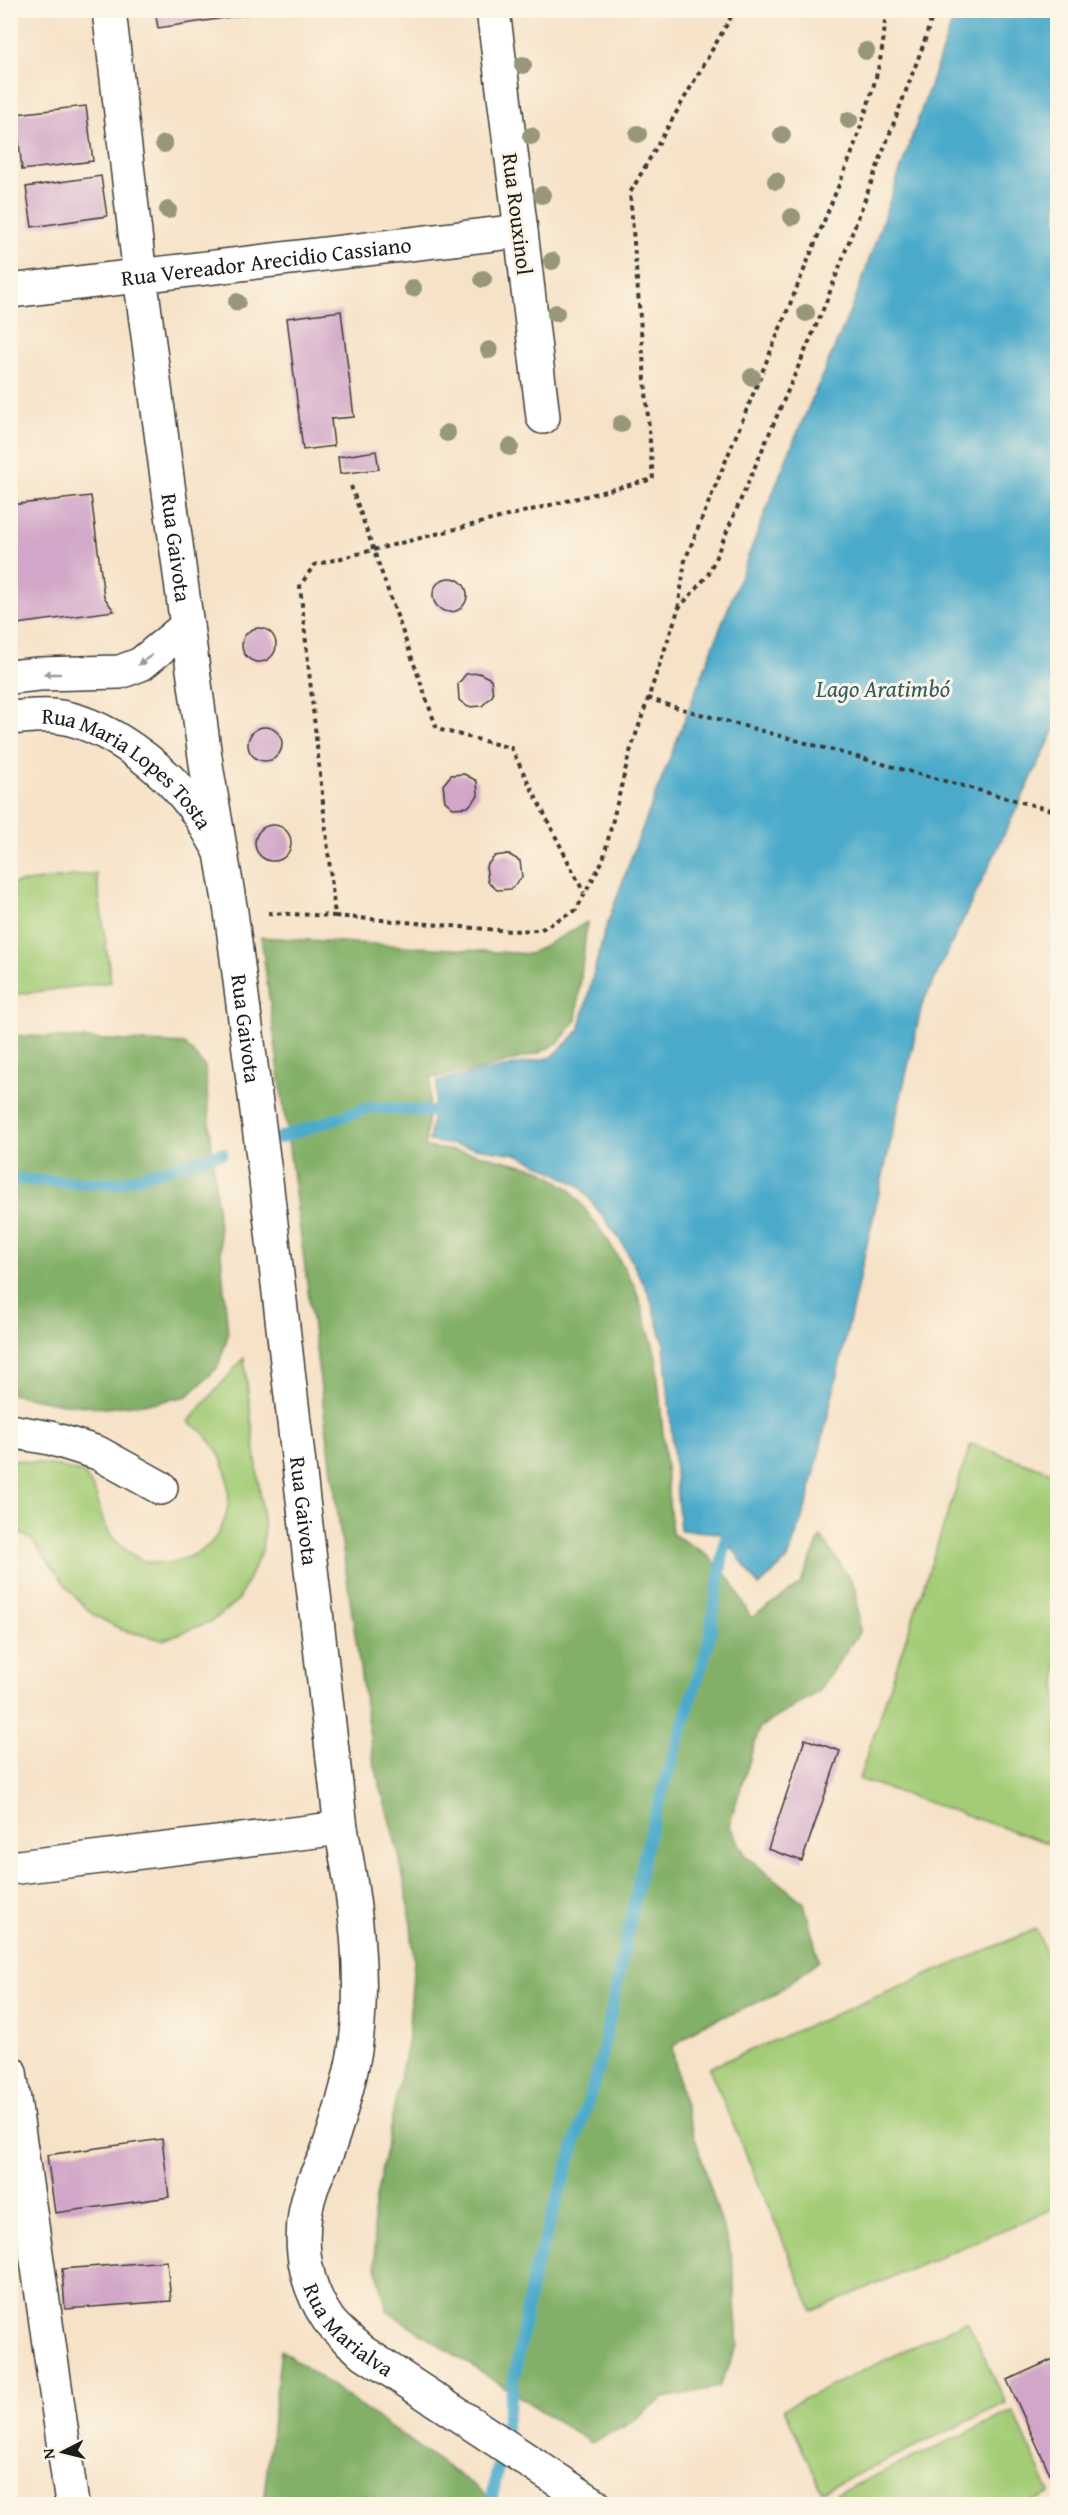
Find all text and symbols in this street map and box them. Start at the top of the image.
street label: Rua Rouxinol [495,151,541,277]
street label: Rua Vereador Arecidio Cassiano [119,228,413,294]
street label: Rua Gaivota [153,491,200,604]
one-way arrow [137,654,153,666]
one-way arrow [42,669,61,679]
water label: Lago Aratimbó [815,671,951,706]
street label: Rua Maria Lopes Tosta [41,700,220,836]
street label: Rua Gaivota [223,972,269,1085]
street label: Rua Gaivota [282,1455,327,1568]
street label: Rua Marialva [296,2278,400,2384]
north arrow [33,2422,93,2482]
text: N [36,2447,61,2461]

